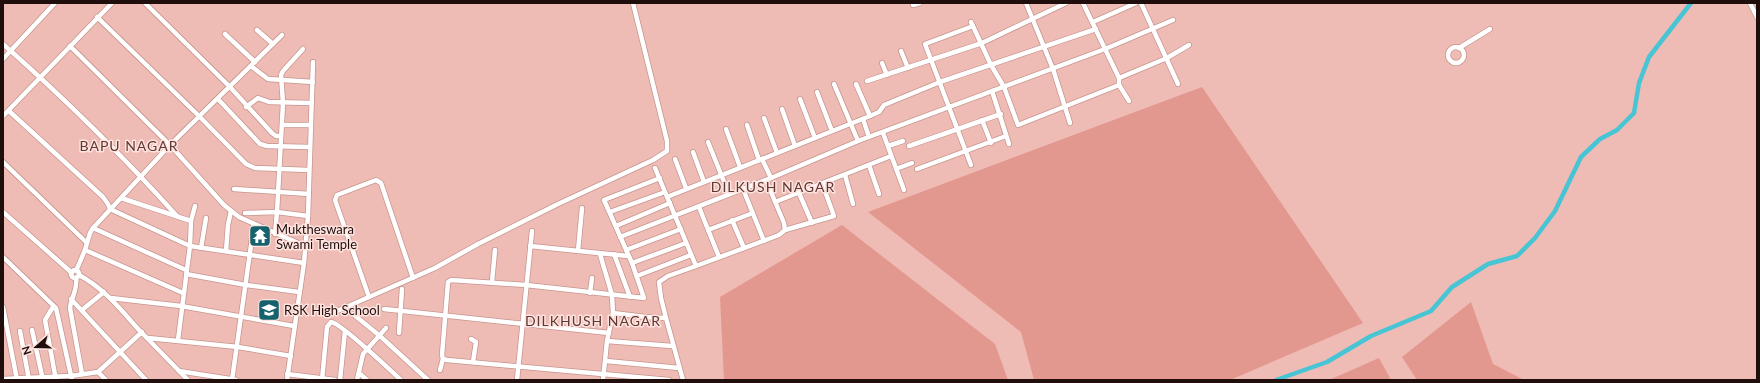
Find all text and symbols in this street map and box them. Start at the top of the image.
district label: BAPU NAGAR [80,137,178,154]
district label: DILKUSH NAGAR [711,178,835,195]
place label: Muktheswara Swami Temple [276,221,357,252]
temple icon: Muktheswara Swami Temple [247,223,273,249]
school or university icon: RSK High School [256,297,282,323]
place label: RSK High School [284,302,380,318]
district label: DILKHUSH NAGAR [525,312,661,329]
north arrow [16,327,56,367]
text: N [19,344,34,357]

